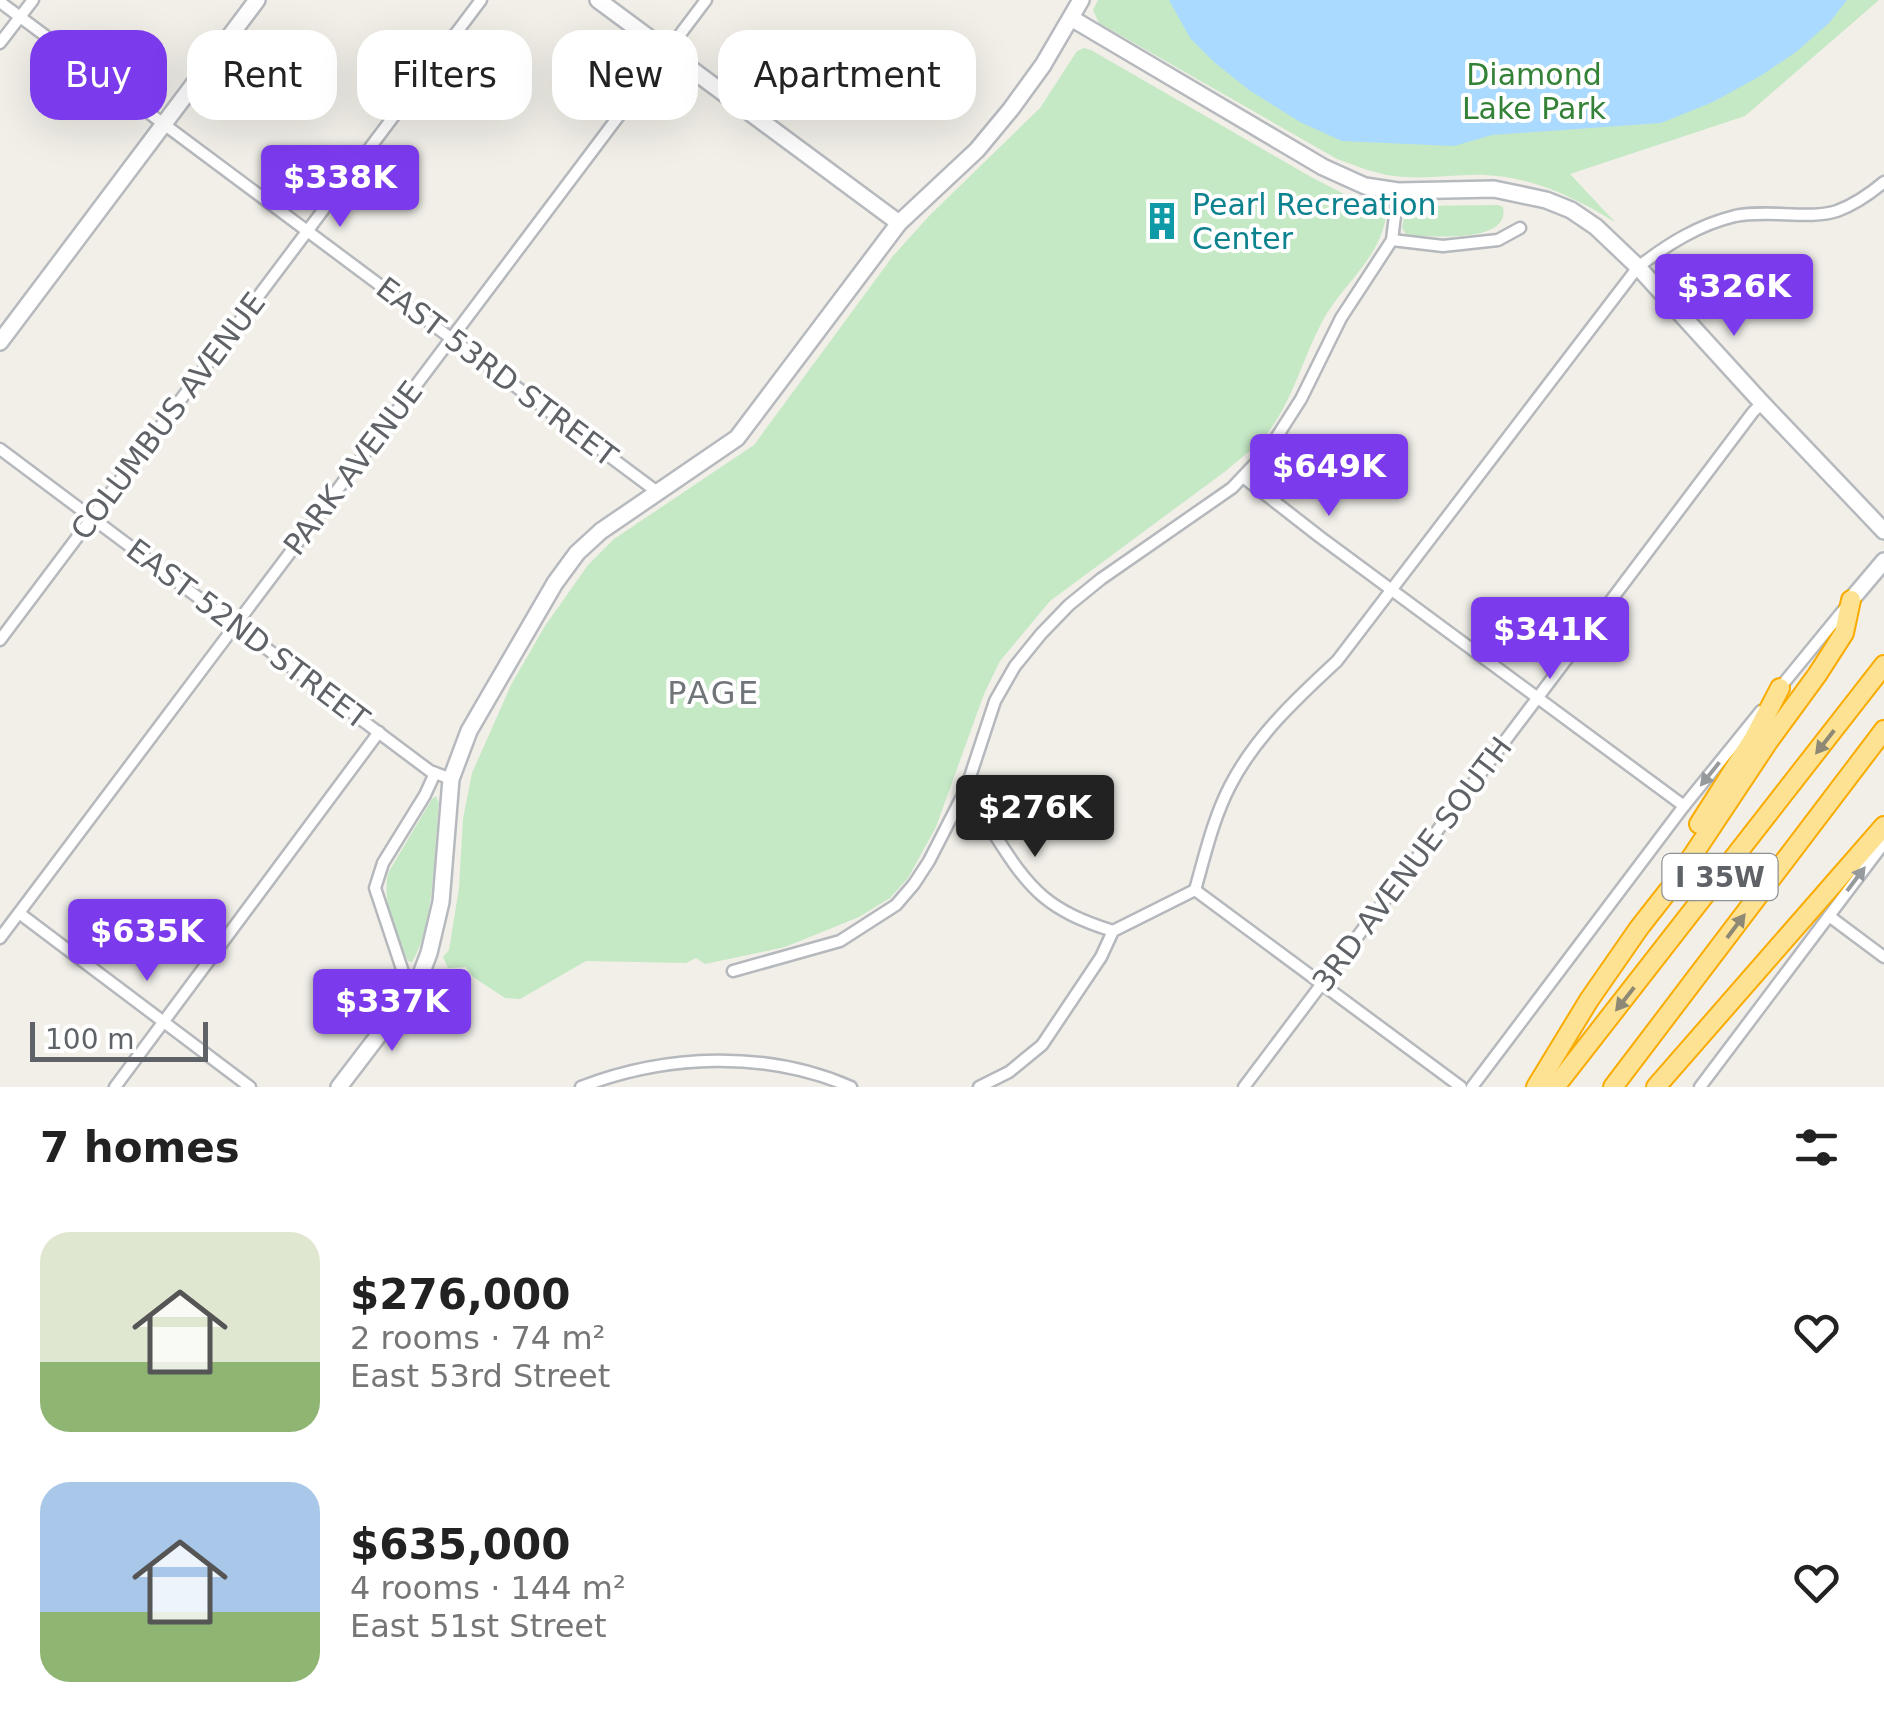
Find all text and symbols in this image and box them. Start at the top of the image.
chip: Buy [30,30,167,120]
chip: Rent [187,30,337,120]
chip: Filters [357,30,532,120]
chip: New [552,30,698,120]
chip: Apartment [718,30,976,120]
park label: Diamond Lake Park [1462,57,1607,126]
pin: $338K [270,145,410,230]
text: $338K [283,158,397,196]
place label: Pearl Recreation Center [1192,187,1437,256]
building icon: Pearl Recreation Center [1141,200,1183,242]
pin: $326K [1664,254,1804,339]
text: $326K [1677,267,1791,305]
street label: EAST 53RD STREET [370,270,625,474]
street label: COLUMBUS AVENUE [64,286,272,546]
street label: PARK AVENUE [276,374,430,562]
pin: $649K [1259,434,1399,519]
text: $649K [1272,447,1386,485]
street label: EAST 52ND STREET [120,532,376,737]
pin: $341K [1480,597,1620,682]
text: $341K [1493,610,1607,648]
district label: PAGE [667,674,761,712]
one-way arrow [1814,729,1835,755]
street label: 3RD AVENUE SOUTH [1305,730,1519,998]
one-way arrow [1700,761,1721,787]
pin: $276K [965,775,1105,860]
text: $276K [978,788,1092,826]
road number: I 35W [1662,854,1778,900]
one-way arrow [1846,866,1866,892]
pin: $635K [77,899,217,984]
text: $635K [90,912,204,950]
one-way arrow [1725,913,1745,939]
pin: $337K [322,969,462,1054]
text: $337K [335,982,449,1020]
one-way arrow [1615,986,1636,1011]
scale bar [30,1017,208,1062]
text: 100 m [45,1023,135,1056]
icon: filters [1789,1120,1844,1175]
text: 7 homes [40,1123,240,1172]
text: $276,000 [350,1270,571,1319]
icon: home [120,1272,240,1392]
icon: heart [1789,1305,1844,1360]
text: 2 rooms · 74 m² [350,1319,605,1357]
text: East 53rd Street [350,1357,610,1395]
text: $635,000 [350,1520,571,1569]
icon: home [120,1522,240,1642]
icon: heart [1789,1555,1844,1610]
text: 4 rooms · 144 m² [350,1569,626,1607]
text: East 51st Street [350,1607,607,1645]

